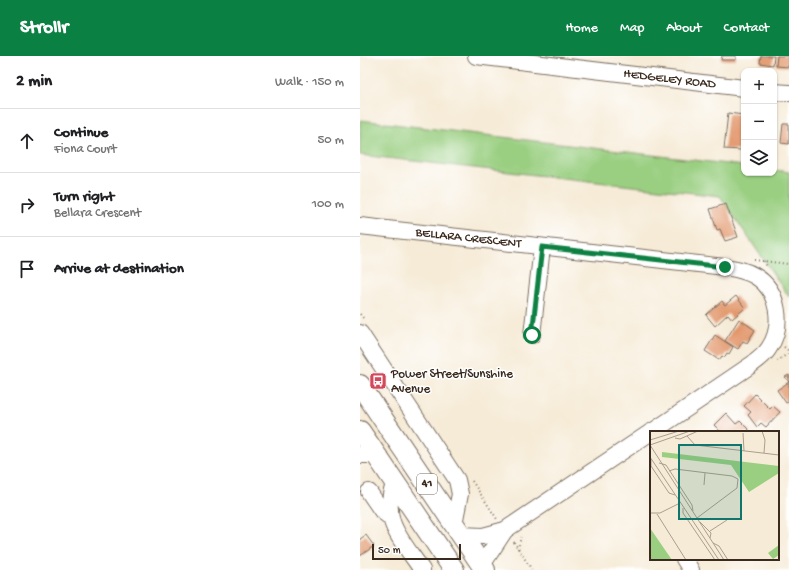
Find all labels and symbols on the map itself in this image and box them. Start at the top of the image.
street label: HEDGELEY ROAD [623,66,717,92]
street label: BELLARA CRESCENT [414,225,523,252]
route end [716,258,734,276]
route start [523,326,541,344]
place label: Power Street/Sunshine Avenue [390,367,513,397]
bus stop icon: Power Street/Sunshine Avenue [368,371,388,391]
inset map [650,431,779,560]
road number: 41 [417,474,437,494]
scale bar [372,542,461,561]

